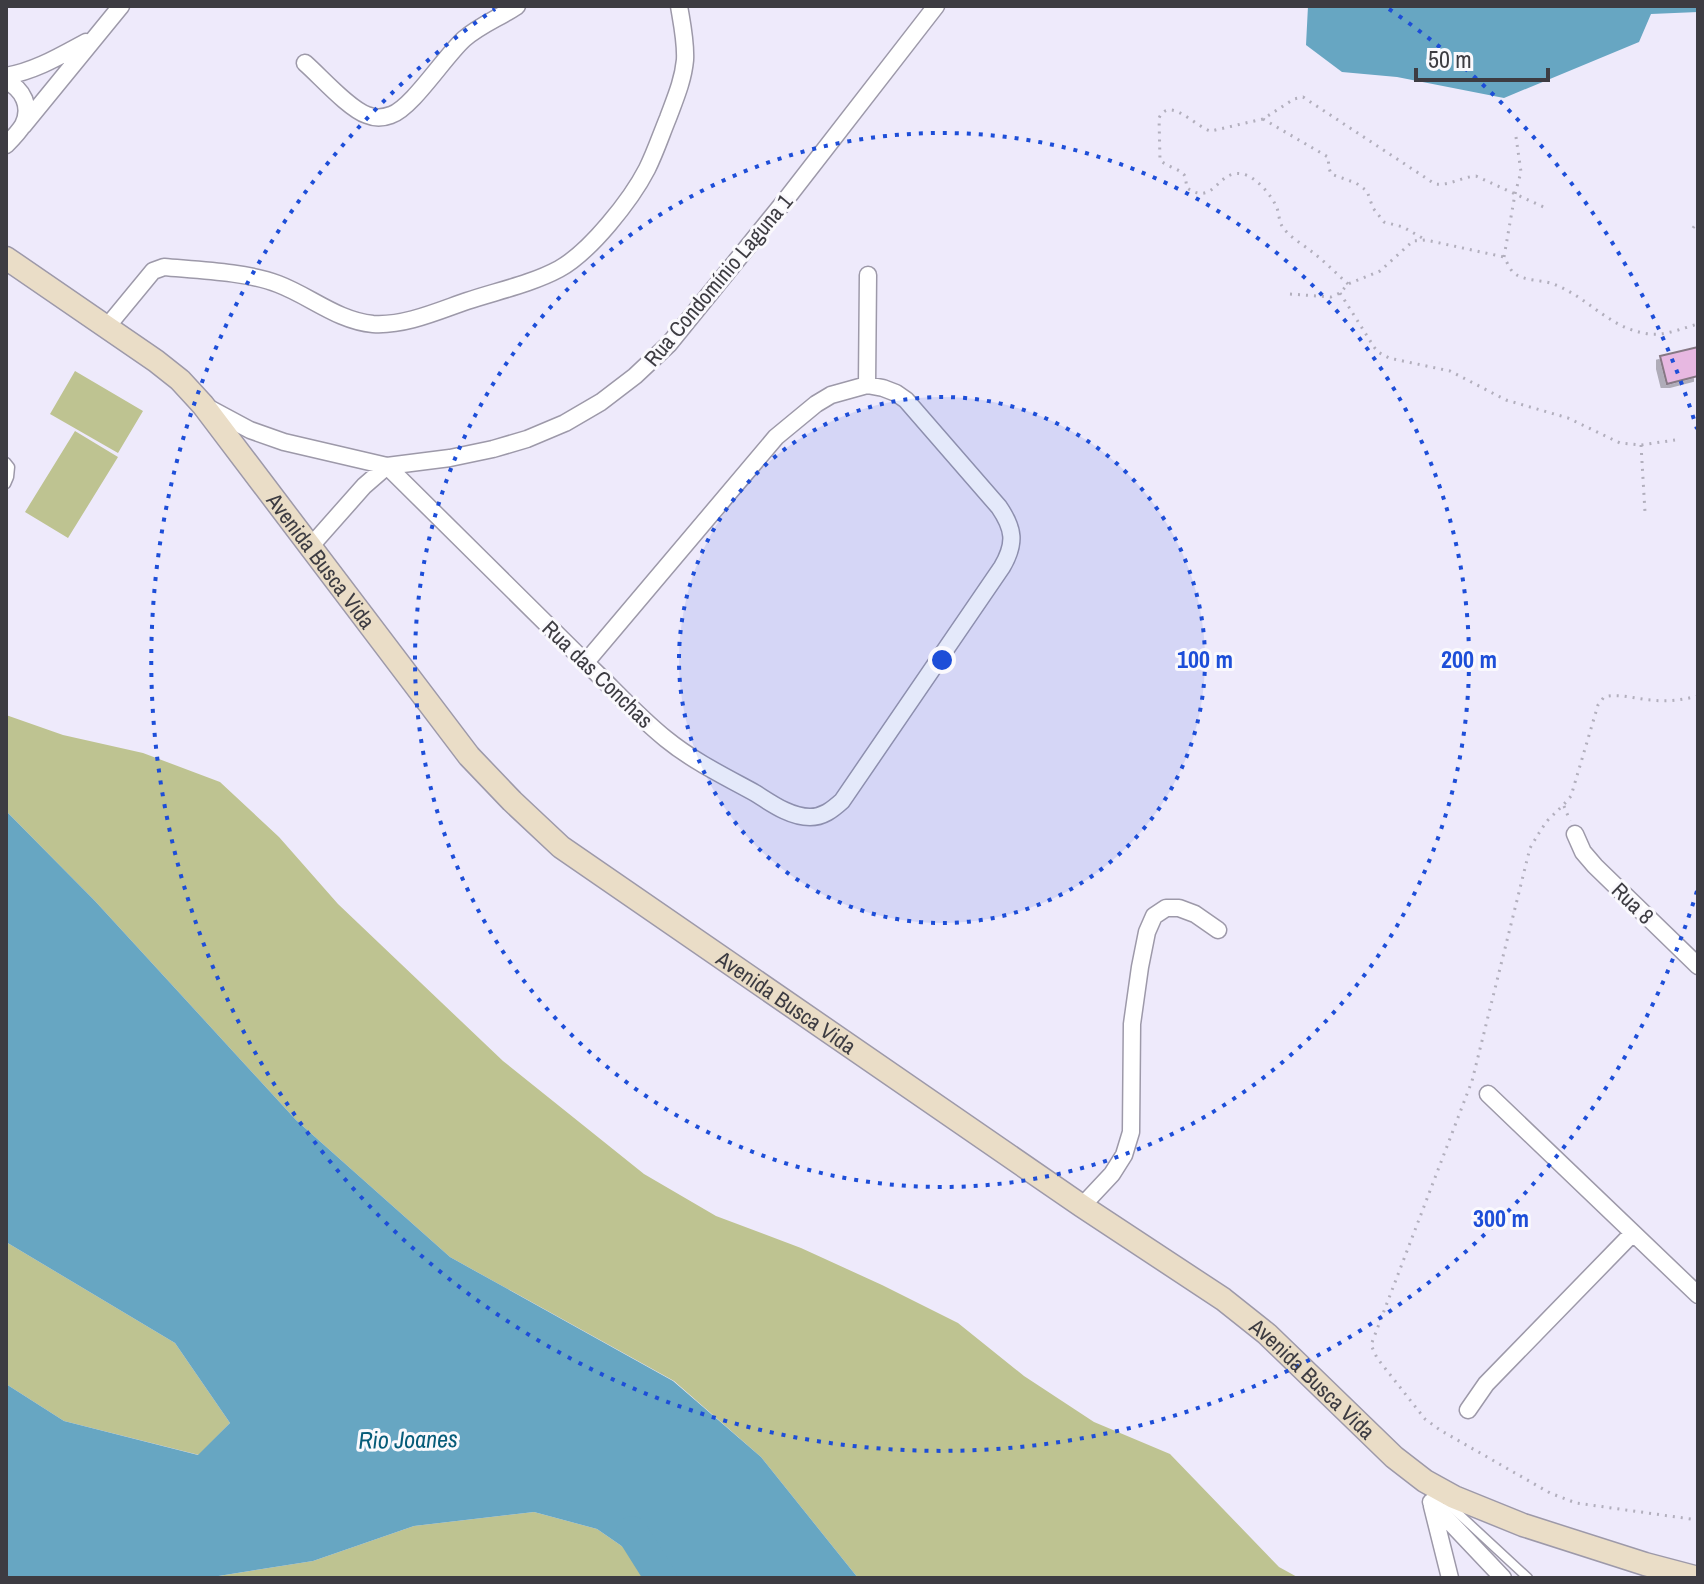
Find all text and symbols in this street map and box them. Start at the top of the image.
scale bar [1416,32,1548,82]
text: 50 m [1428,43,1472,75]
street label: Rua Condomínio Laguna 1 [637,187,799,373]
street label: Avenida Busca Vida [259,486,382,635]
street label: Rua das Conchas [536,613,660,735]
text: 100 m [1177,643,1233,675]
text: 200 m [1441,643,1497,675]
centre of rings [928,646,956,674]
street label: Rua 8 [1605,875,1661,931]
street label: Avenida Busca Vida [710,943,862,1061]
text: 300 m [1473,1202,1529,1234]
street label: Avenida Busca Vida [1243,1311,1382,1446]
water label: Rio Joanes [358,1422,458,1456]

